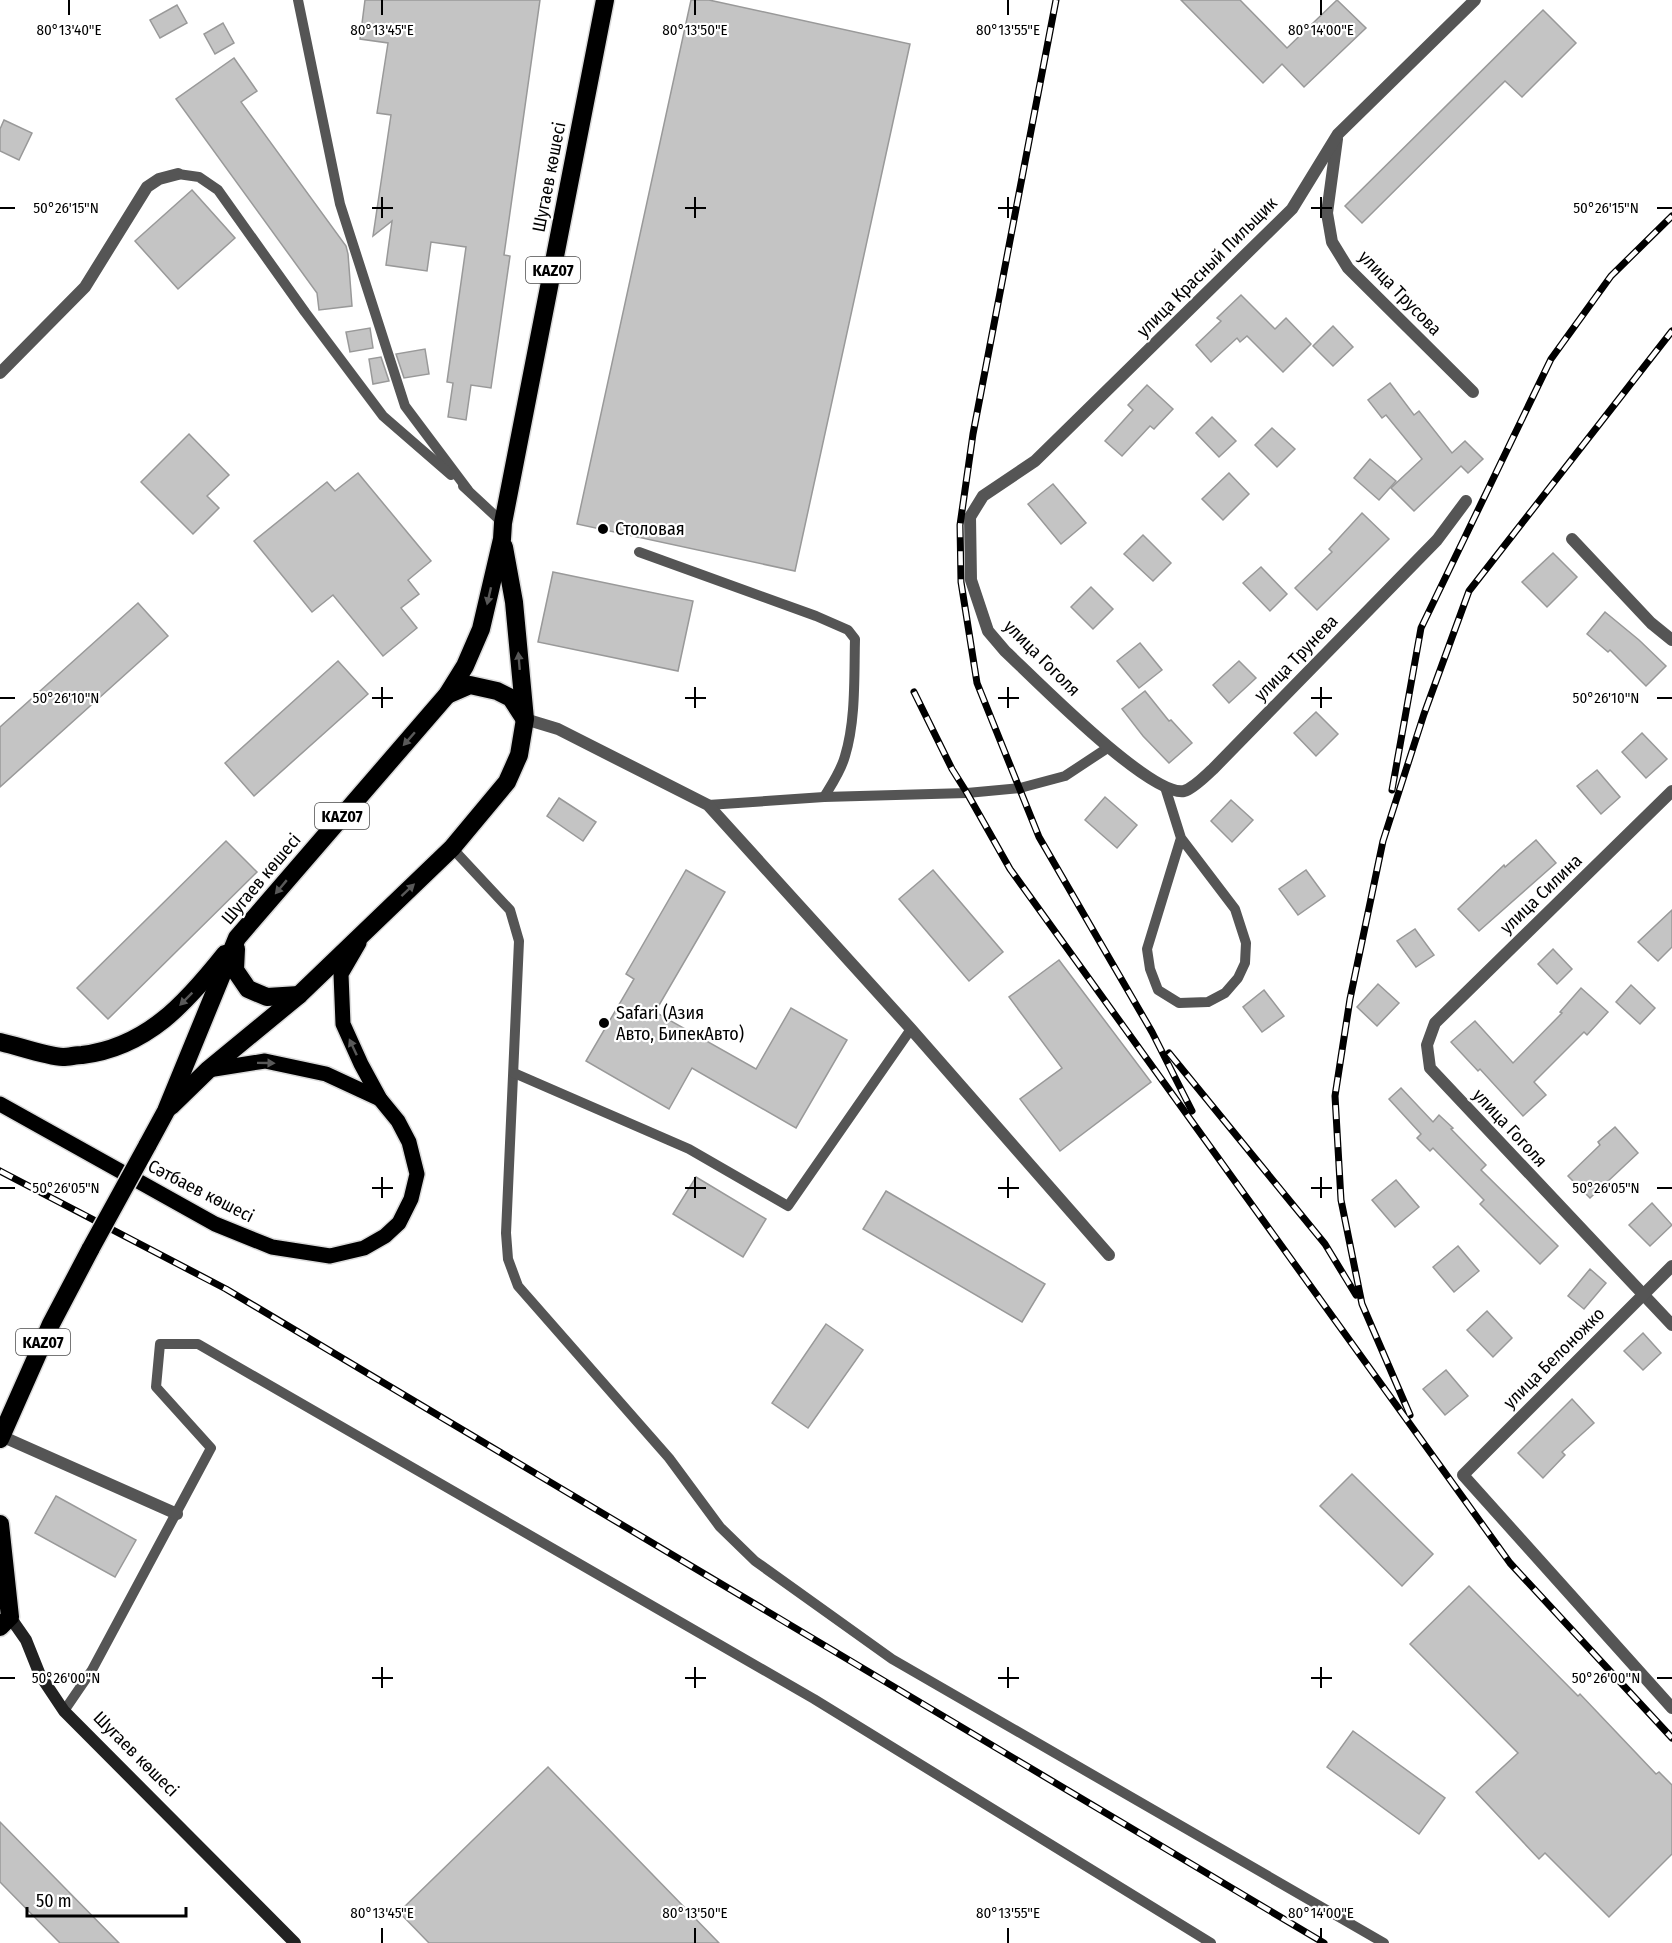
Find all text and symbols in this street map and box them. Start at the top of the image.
text: 80°13'40"E [36,21,102,39]
text: 80°13'45"E [350,21,414,39]
text: 80°13'50"E [662,21,728,39]
text: 80°13'55"E [976,21,1040,39]
text: 80°14'00"E [1288,21,1354,39]
street label: Шугаев көшесі [528,120,570,234]
street label: улица Красный Пильщик [1132,192,1282,342]
text: 50°26'15"N [33,199,99,217]
text: 50°26'15"N [1573,199,1639,217]
street label: улица Трусова [1354,246,1446,340]
road number: KAZ07 [526,257,580,283]
place label: Столовая [615,518,685,540]
marker: Столовая [596,522,610,536]
one-way arrow [484,587,493,606]
street label: улица Трунева [1249,610,1343,706]
street label: улица Гоголя [999,615,1085,701]
one-way arrow [514,651,524,670]
text: 50°26'10"N [33,689,99,707]
text: 50°26'10"N [1573,689,1639,707]
one-way arrow [403,731,416,746]
road number: KAZ07 [315,803,369,829]
street label: Шугаев көшесі [217,829,305,929]
street label: улица Силина [1496,849,1587,938]
one-way arrow [275,879,288,894]
one-way arrow [401,883,416,897]
one-way arrow [178,992,193,1006]
place label: Safari (Азия Авто, БипекАвто) [616,1002,744,1045]
marker: Safari (Азия Авто, БипекАвто) [597,1016,611,1030]
one-way arrow [349,1038,358,1055]
one-way arrow [256,1058,275,1067]
street label: улица Гоголя [1468,1084,1552,1172]
street label: Сәтбаев көшесі [144,1155,258,1227]
text: 50°26'05"N [32,1179,100,1197]
text: 50°26'05"N [1572,1179,1640,1197]
street label: улица Белоножко [1499,1303,1609,1413]
road number: KAZ07 [16,1329,70,1355]
text: 50°26'00"N [32,1669,100,1687]
text: 50°26'00"N [1572,1669,1640,1687]
street label: Шугаев көшесі [89,1707,183,1801]
scale bar [27,1880,186,1918]
text: 50 m [36,1890,72,1912]
text: 80°13'45"E [350,1904,414,1922]
text: 80°13'50"E [662,1904,728,1922]
text: 80°13'55"E [976,1904,1040,1922]
text: 80°14'00"E [1288,1904,1354,1922]

